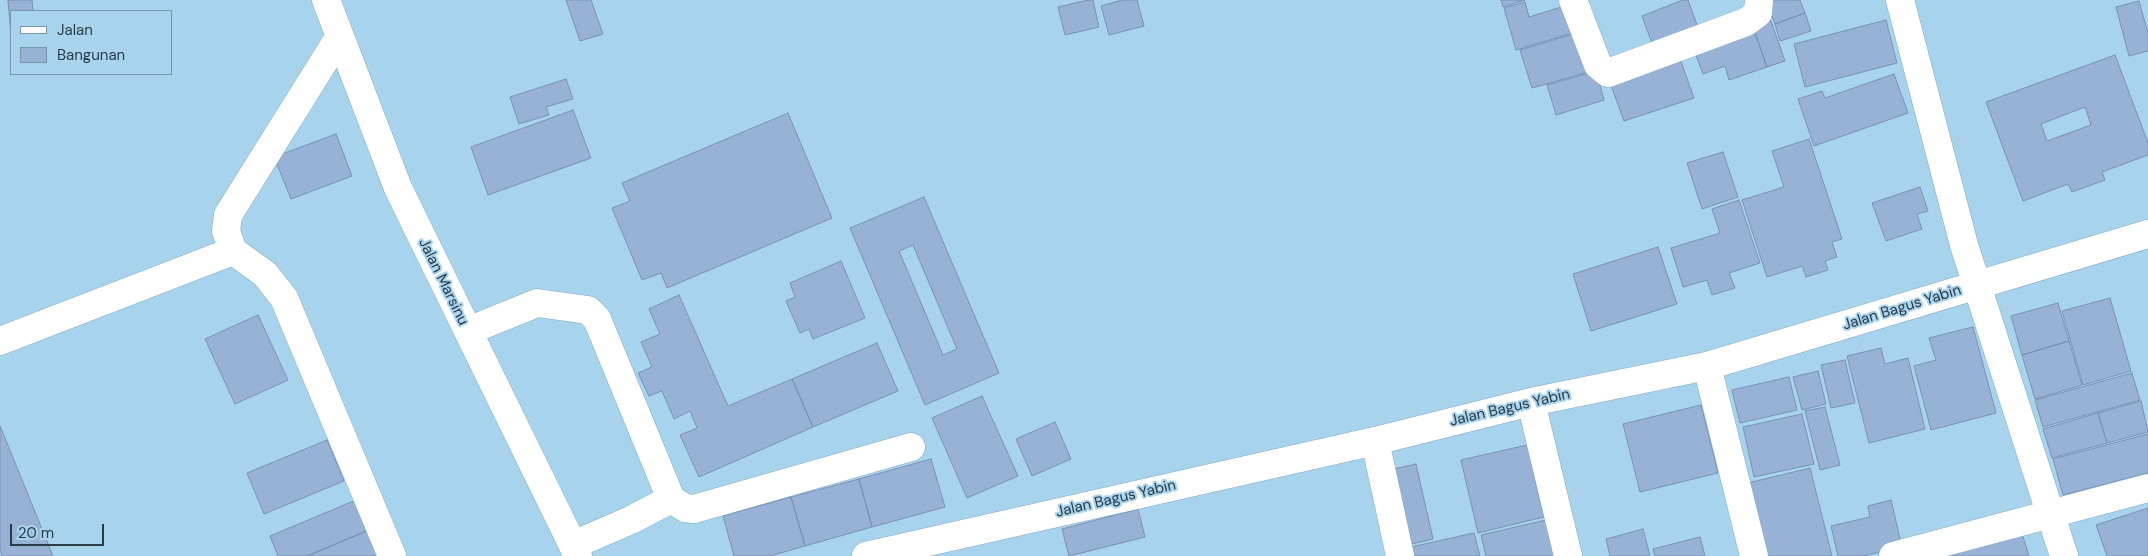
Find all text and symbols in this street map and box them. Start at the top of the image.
legend [10,10,172,75]
text: Jalan [57,20,93,40]
text: Bangunan [57,45,125,65]
street label: Jalan Marsinu [414,236,472,328]
street label: Jalan Bagus Yabin [1841,281,1963,335]
street label: Jalan Bagus Yabin [1448,385,1572,431]
street label: Jalan Bagus Yabin [1054,476,1178,522]
scale bar [12,514,106,546]
text: 20 m [18,523,54,543]

